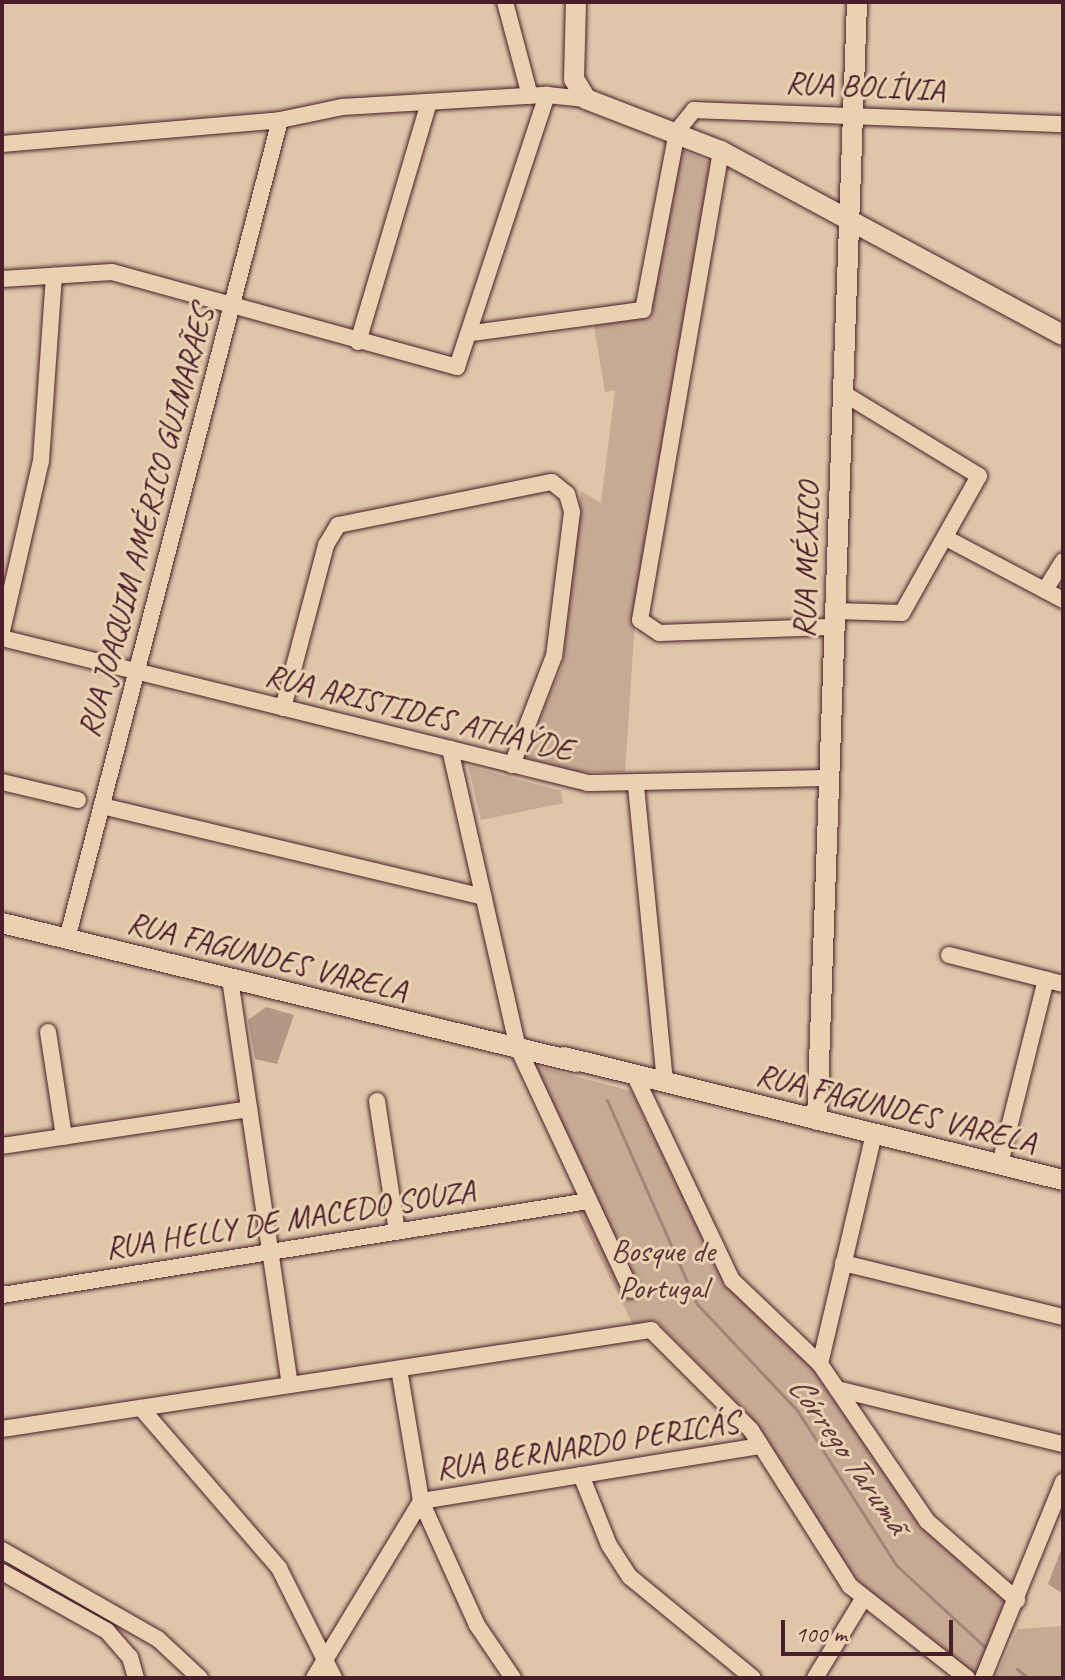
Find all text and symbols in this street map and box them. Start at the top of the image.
street label: RUA BOLÍVIA [784,64,946,110]
street label: RUA JOAQUIM AMÉRICO GUIMARÃES [70,304,222,740]
street label: RUA MÉXICO [785,481,829,639]
street label: RUA ARISTIDES ATHAÝDE [261,656,577,770]
street label: RUA FAGUNDES VARELA [125,904,409,1010]
street label: RUA FAGUNDES VARELA [754,1056,1038,1162]
street label: RUA HELLY DE MACEDO SOUZA [104,1172,476,1268]
park label: Bosque de Portugal [611,1233,715,1308]
water label: Córrego Tarumã [780,1367,918,1541]
street label: RUA BERNARDO PERICÁS [433,1403,741,1489]
scale bar [785,1604,957,1654]
text: 100 m [795,1619,847,1649]

